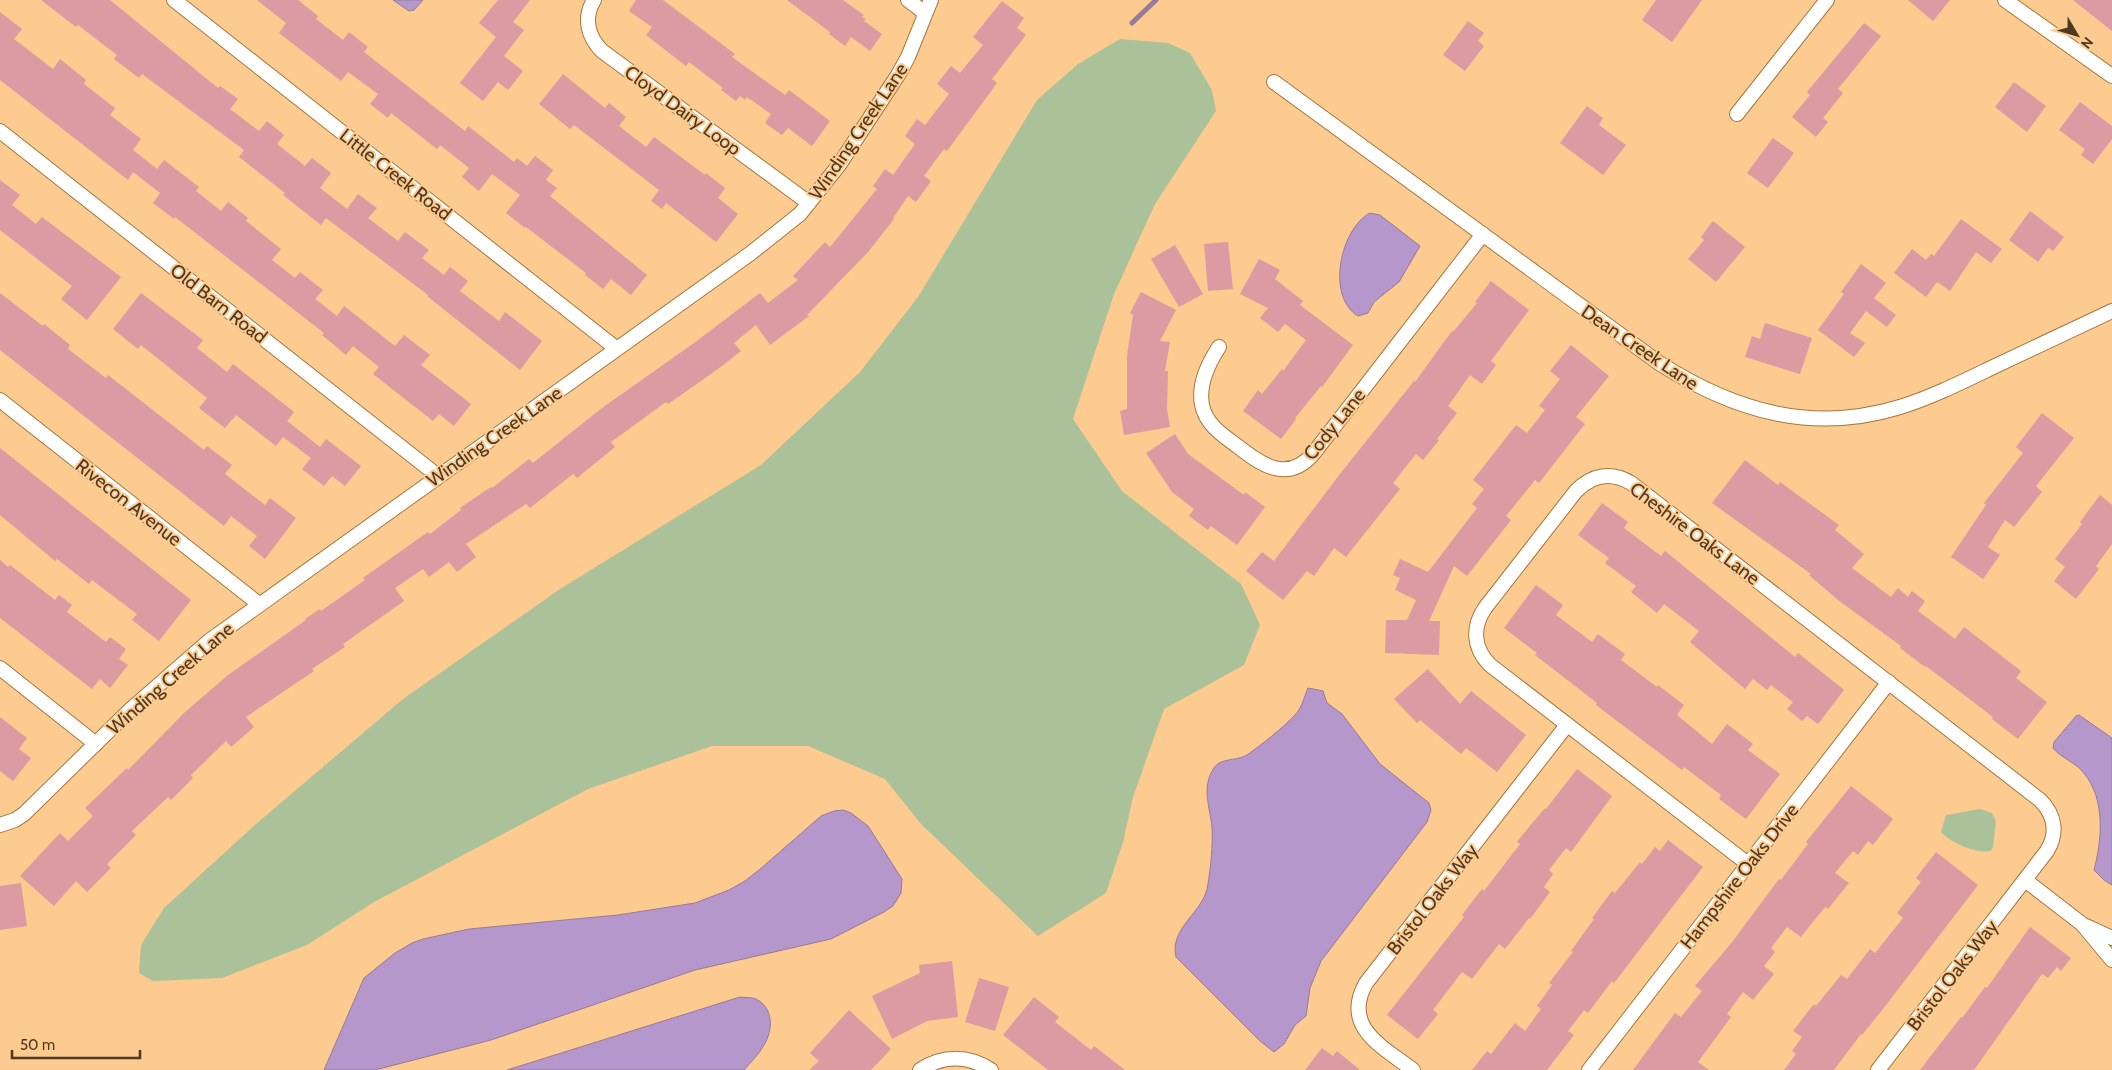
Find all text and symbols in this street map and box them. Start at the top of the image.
north arrow [2052,10,2102,60]
text: N [2077,34,2097,52]
street label: Winding Creek Lane [804,58,913,204]
street label: Cloyd Dairy Loop [620,61,745,160]
street label: Little Creek Road [335,124,456,225]
street label: Old Barn Road [166,259,272,348]
street label: Dean Creek Lane [1577,300,1703,395]
street label: Winding Creek Lane [422,381,567,492]
street label: Cody Lane [1299,384,1370,465]
street label: Rivecon Avenue [71,454,187,551]
street label: Cheshire Oaks Lane [1625,477,1764,590]
street label: Winding Creek Lane [102,617,238,740]
street label: Hampshire Oaks Drive [1675,799,1804,954]
street label: Bristol Oaks Way [1382,839,1483,959]
street label: Bristol Oaks Way [1902,915,2003,1035]
scale bar [12,1028,140,1060]
text: 50 m [20,1036,55,1054]

